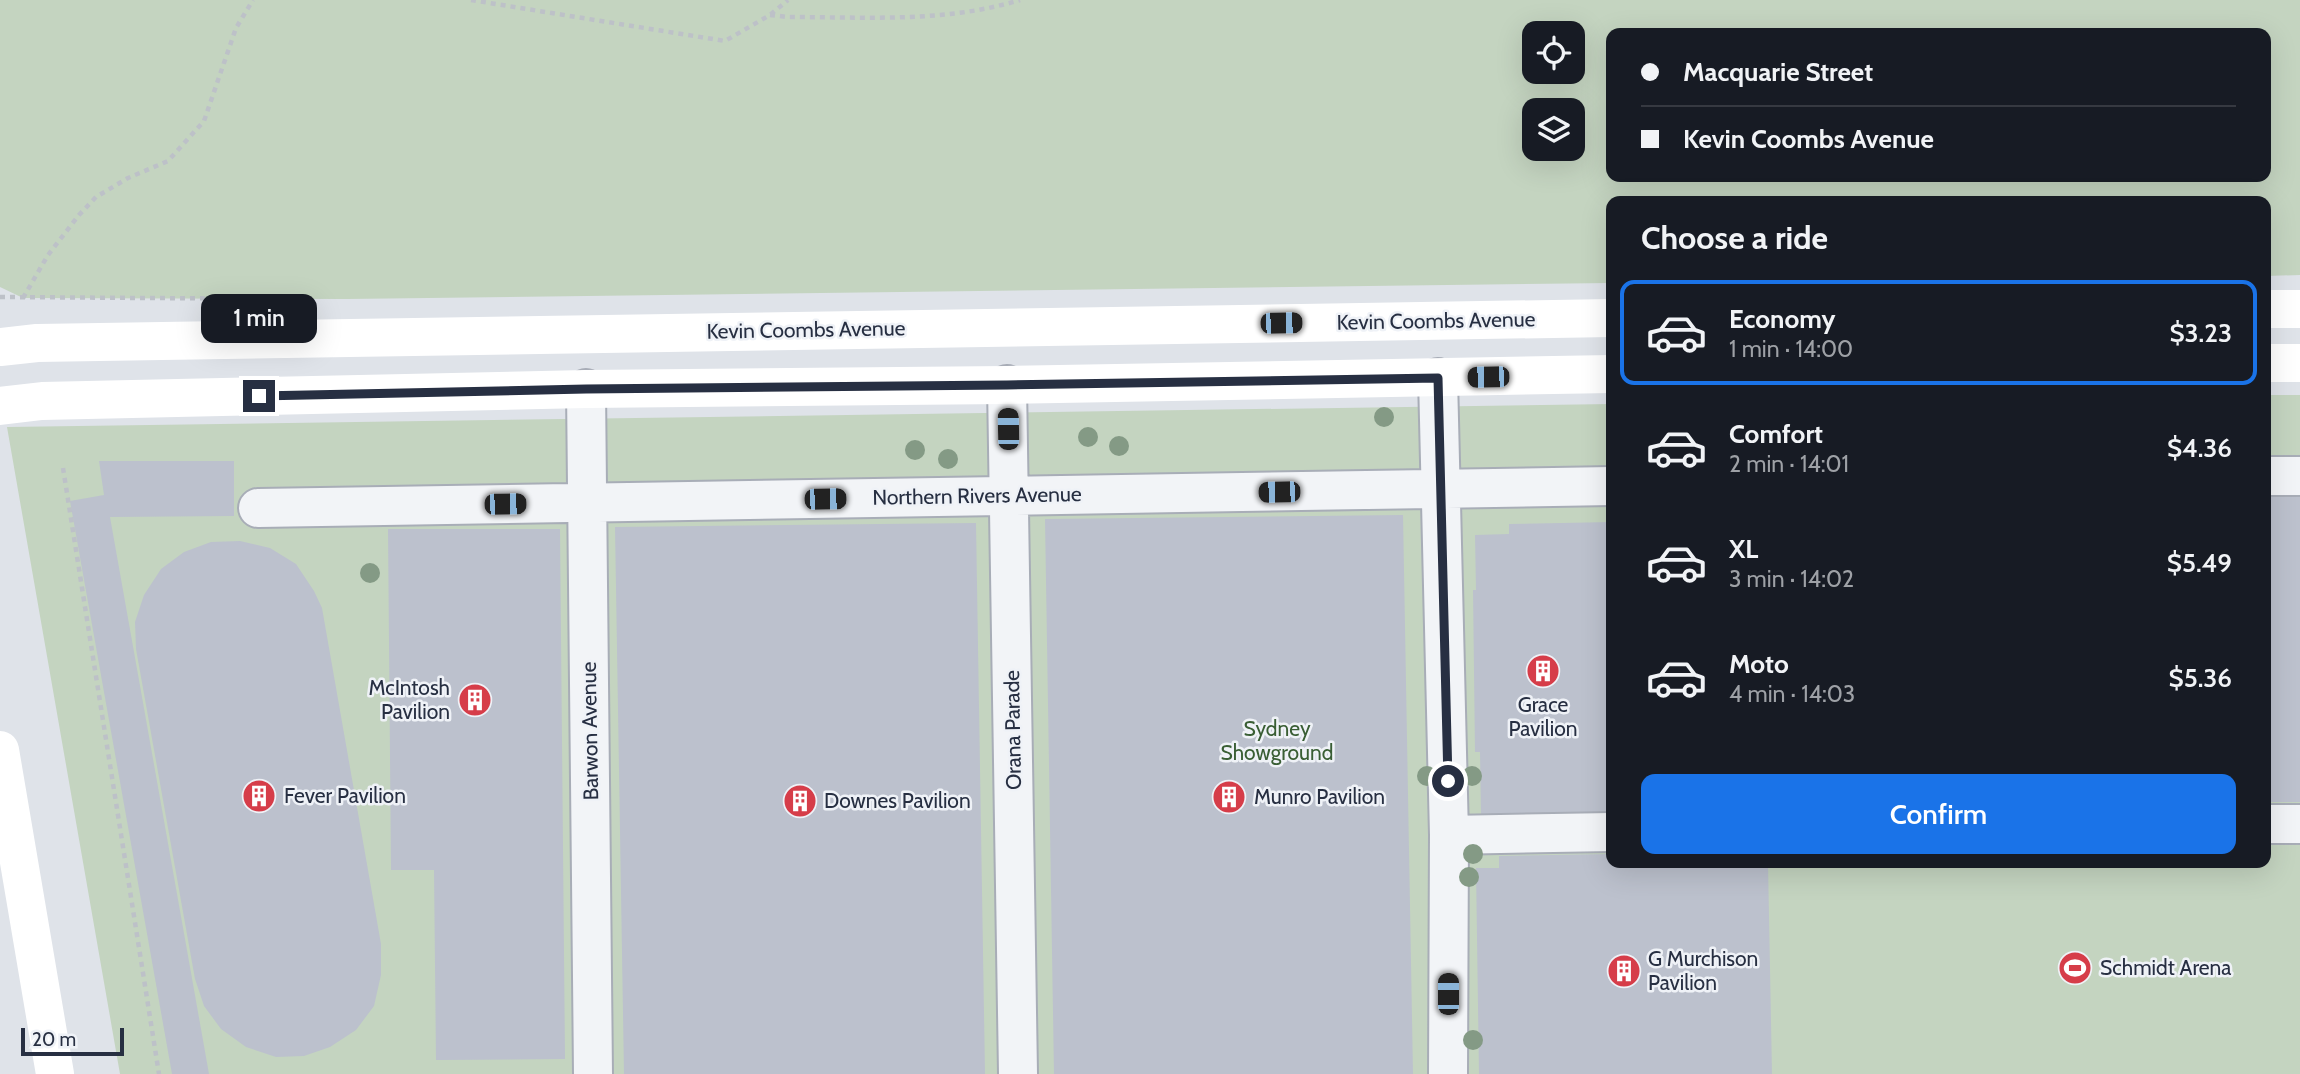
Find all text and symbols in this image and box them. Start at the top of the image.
map controls [1522,21,1585,161]
button: locate [1522,21,1585,84]
text: Macquarie Street [1683,56,1873,88]
button: layers [1522,98,1585,161]
text: Kevin Coombs Avenue [1683,123,1934,155]
text: Choose a ride [1641,218,1828,257]
callout: 1 min [201,294,317,344]
icon: car [1645,301,1708,364]
text: Economy [1729,303,1835,335]
text: 1 min [233,304,285,332]
street label: Kevin Coombs Avenue [1336,306,1536,335]
car [1260,312,1303,334]
street label: Kevin Coombs Avenue [706,315,906,344]
text: $3.23 [2169,317,2232,349]
text: 1 min · 14:00 [1729,335,1853,363]
car [1467,366,1510,388]
route end [243,380,275,412]
car [998,408,1019,450]
icon: car [1645,416,1708,479]
text: Comfort [1729,418,1823,450]
text: $4.36 [2167,432,2232,464]
text: 2 min · 14:01 [1729,450,1849,478]
street label: Northern Rivers Avenue [872,481,1082,510]
car [1258,481,1301,503]
car [804,488,847,510]
car [484,493,527,515]
icon: car [1645,531,1708,594]
text: XL [1729,533,1758,565]
text: $5.49 [2167,547,2232,579]
text: 3 min · 14:02 [1729,565,1854,593]
icon: car [1645,646,1708,709]
text: Moto [1729,648,1789,680]
building icon: Grace Pavilion [1524,652,1562,690]
street label: Barwon Avenue [576,661,603,801]
text: $5.36 [2169,662,2232,694]
street label: Orana Parade [999,670,1026,790]
place label: McIntosh Pavilion [368,675,450,724]
text: 4 min · 14:03 [1729,680,1855,708]
building icon: McIntosh Pavilion [456,681,494,719]
place label: Grace Pavilion [1509,692,1577,741]
park label: Sydney Showground [1221,716,1333,765]
route start [1432,765,1464,797]
button: Confirm [1641,774,2236,854]
building icon: Fever Pavilion [240,777,278,815]
building icon: Munro Pavilion [1210,778,1248,816]
building icon: Downes Pavilion [781,782,819,820]
place label: Fever Pavilion [284,783,406,808]
place label: Munro Pavilion [1254,784,1385,809]
place label: Downes Pavilion [824,788,971,813]
place label: G Murchison Pavilion [1648,946,1758,995]
sports icon: Schmidt Arena [2056,949,2094,987]
building icon: G Murchison Pavilion [1605,952,1643,990]
place label: Schmidt Arena [2100,955,2231,980]
car [1438,973,1459,1015]
scale bar [21,1025,124,1057]
text: 20 m [32,1028,76,1051]

